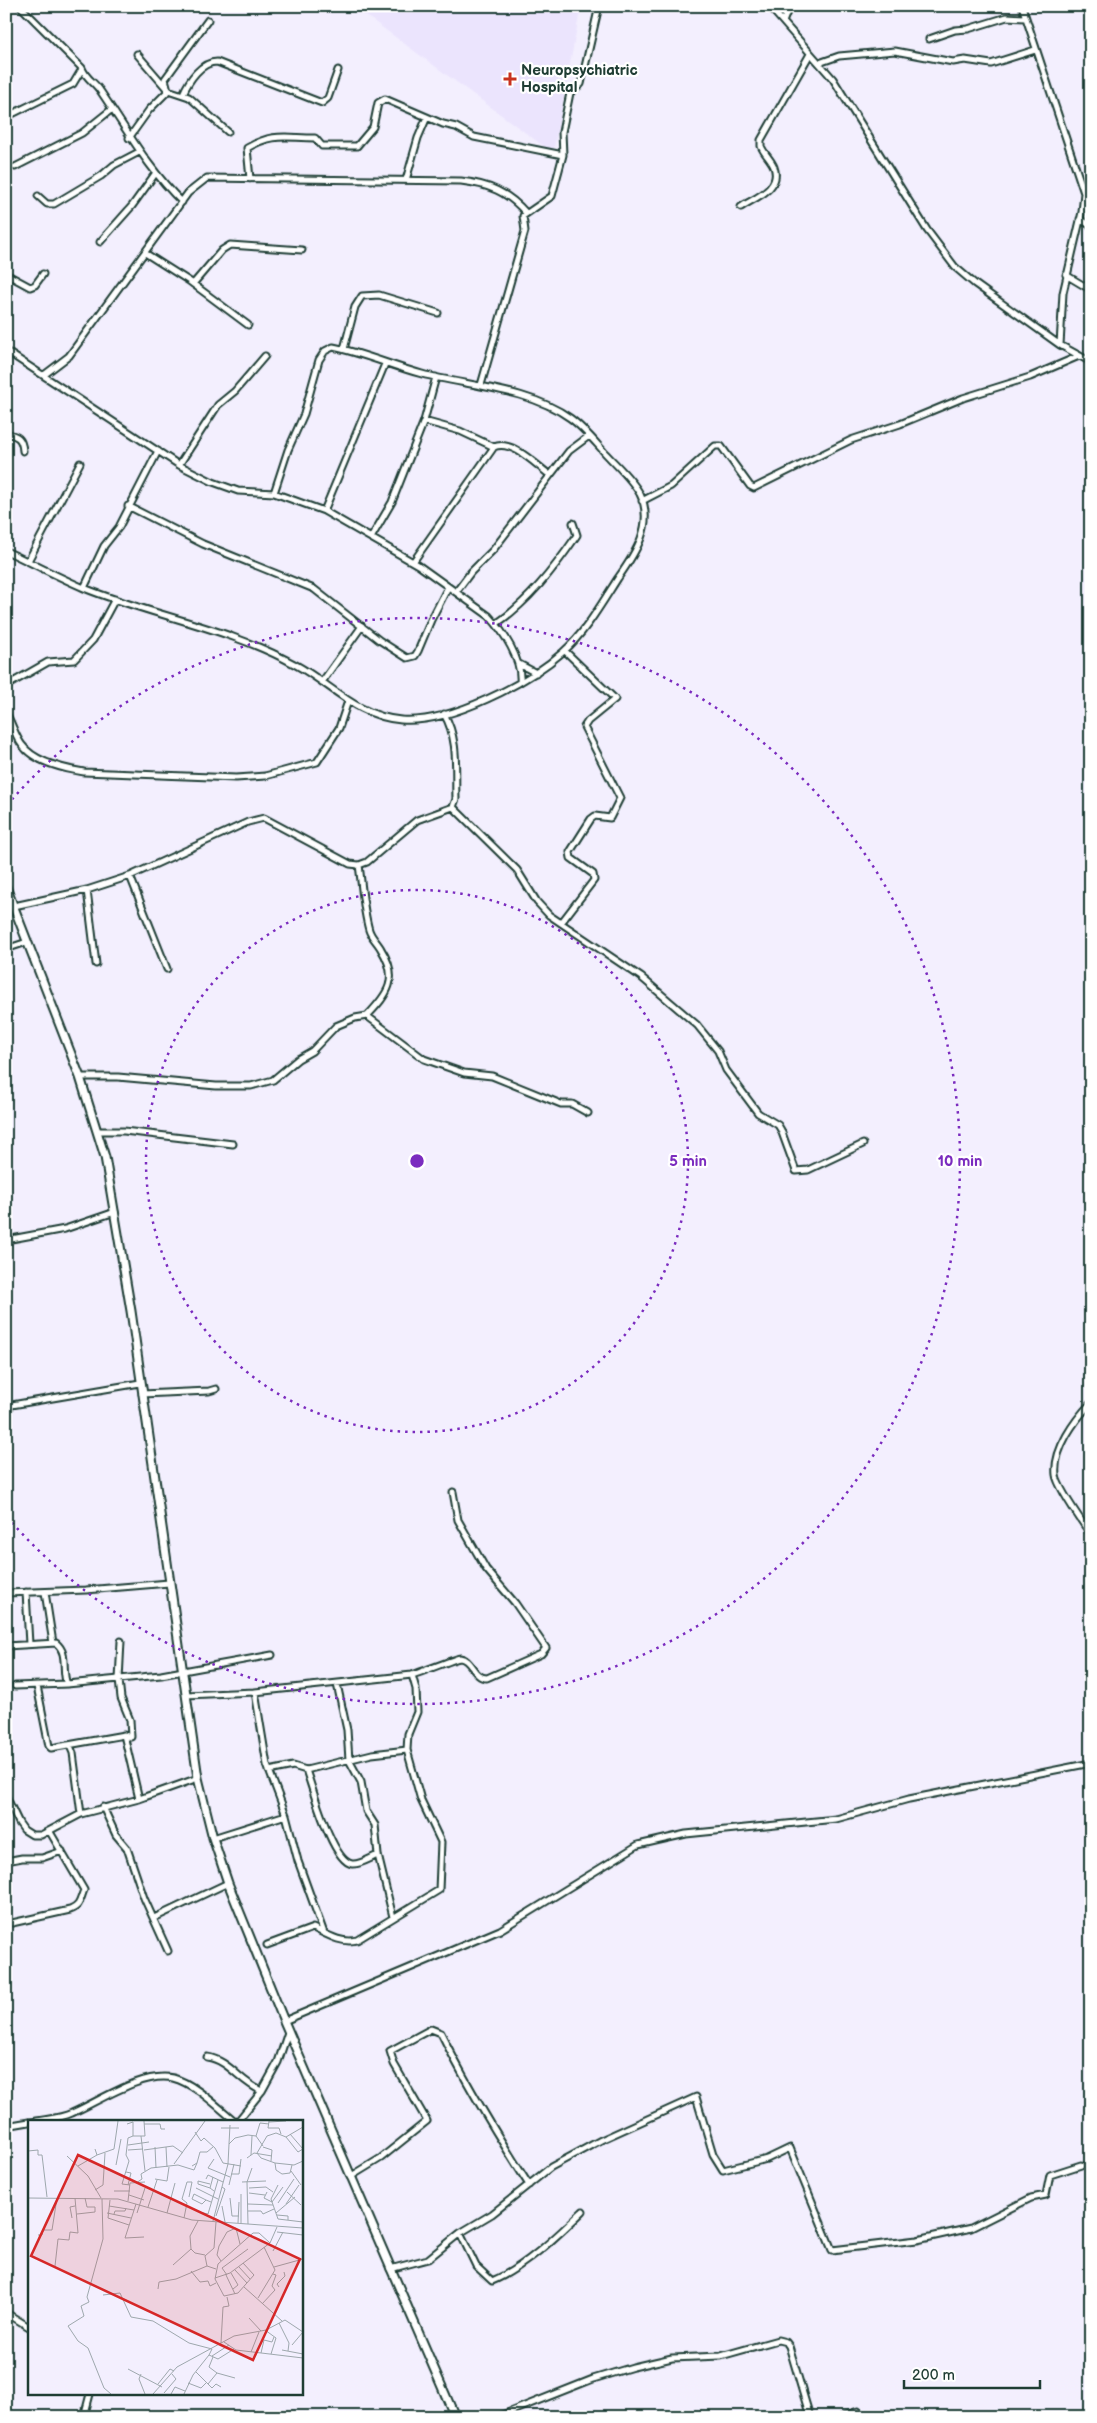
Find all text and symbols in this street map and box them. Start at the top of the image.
place label: Neuropsychiatric Hospital [521,61,638,97]
marker: Neuropsychiatric Hospital [503,72,517,86]
centre of rings [408,1152,426,1170]
text: 5 min [669,1152,707,1171]
text: 10 min [938,1152,982,1171]
inset map [28,2120,302,2396]
scale bar [904,2358,1041,2390]
text: 200 m [912,2366,955,2385]

